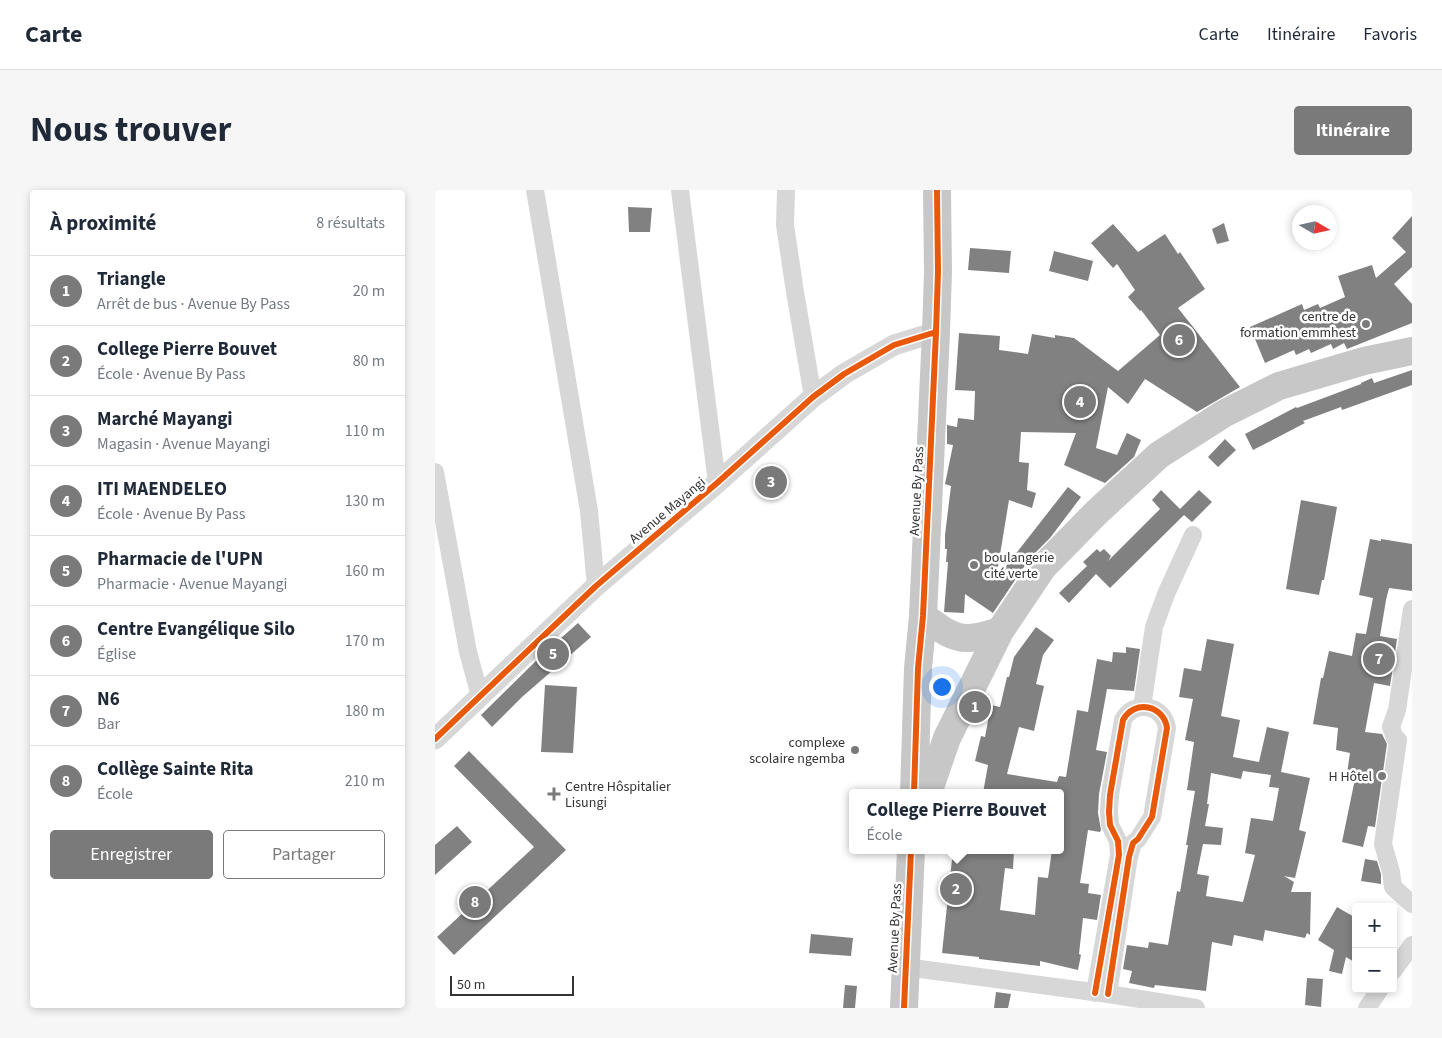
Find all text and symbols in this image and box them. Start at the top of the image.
text: Carte [25,17,82,52]
text: Carte [1199,22,1239,47]
text: Itinéraire [1267,22,1335,47]
text: Favoris [1363,22,1417,47]
text: Nous trouver [30,105,231,155]
button: Itinéraire [1294,106,1412,155]
north arrow [1292,205,1337,250]
text: À proximité [50,208,156,238]
text: 8 résultats [316,212,385,234]
text: Triangle [97,266,166,293]
text: 1 [62,280,70,302]
text: 20 m [353,280,385,302]
text: Arrêt de bus · Avenue By Pass [97,293,290,315]
place label: centre de formation emmhest [1240,307,1356,343]
marker: centre de formation emmhest [1360,318,1372,330]
pin: 6 [1163,321,1195,359]
text: College Pierre Bouvet [97,336,277,363]
text: 2 [62,350,70,372]
text: 80 m [353,350,385,372]
text: École · Avenue By Pass [97,363,246,385]
pin: 4 [1064,383,1096,421]
text: Marché Mayangi [97,406,233,433]
text: 3 [62,420,70,442]
text: 110 m [345,420,385,442]
text: Magasin · Avenue Mayangi [97,433,271,455]
street label: Avenue By Pass [905,446,929,536]
pin: 3 [755,463,787,501]
street label: Avenue Mayangi [625,473,710,549]
text: ITI MAENDELEO [97,476,227,503]
text: 4 [62,490,70,512]
text: 130 m [345,490,385,512]
text: École · Avenue By Pass [97,503,246,525]
text: Pharmacie de l'UPN [97,546,263,573]
place label: boulangerie cité verte [984,548,1054,584]
marker: boulangerie cité verte [968,559,980,571]
text: 5 [62,560,70,582]
text: 160 m [345,560,385,582]
text: Pharmacie · Avenue Mayangi [97,573,287,595]
text: Centre Evangélique Silo [97,616,295,643]
text: 6 [62,630,70,652]
text: 170 m [345,630,385,652]
pin: 5 [537,635,569,673]
pin: 7 [1363,640,1395,678]
text: Église [97,643,136,665]
your location [929,674,955,700]
text: N6 [97,686,120,713]
pin: 1 [959,688,991,726]
text: 7 [62,700,70,722]
text: 180 m [345,700,385,722]
text: Bar [97,713,120,735]
place label: complexe scolaire ngemba [749,733,845,769]
marker: complexe scolaire ngemba [849,744,861,756]
text: Collège Sainte Rita [97,756,254,783]
place label: H Hôtel [1329,767,1372,787]
text: 8 [62,770,70,792]
text: 210 m [345,770,385,792]
marker: H Hôtel [1376,770,1388,782]
place label: Centre Hôspitalier Lisungi [565,777,671,813]
text: École [97,783,133,805]
marker: Centre Hôspitalier Lisungi [547,787,561,801]
popup [849,789,1064,854]
text: College Pierre Bouvet [866,797,1047,824]
text: École [866,824,902,846]
button: Enregistrer [50,830,213,879]
button: Partager [223,830,385,879]
pin: 2 [940,870,972,908]
pin: 8 [459,883,491,921]
street label: Avenue By Pass [883,883,907,973]
map controls [1352,903,1397,993]
button: + [1352,903,1397,948]
button: − [1352,948,1397,993]
scale bar [450,973,574,996]
text: 50 m [457,975,485,995]

